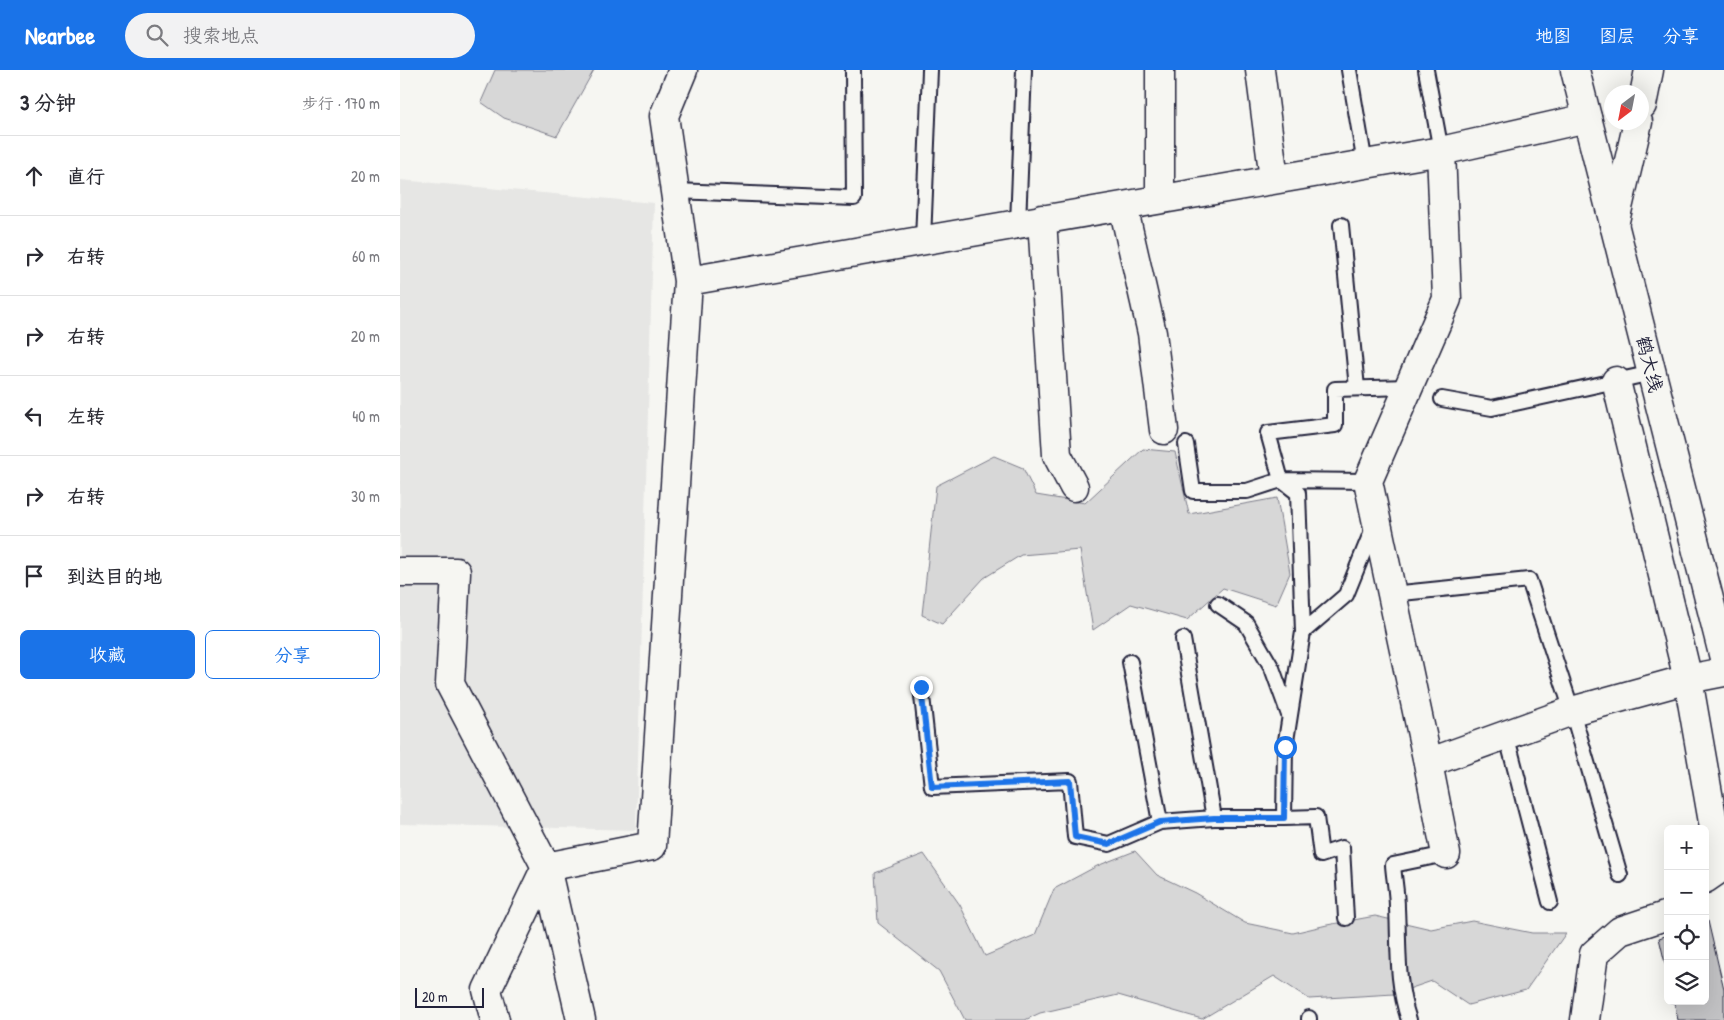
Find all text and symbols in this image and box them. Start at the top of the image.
search box [125,13,475,58]
text: Nearbee [25,19,95,51]
icon: search [143,21,171,49]
text: 搜索地点 [183,22,259,48]
text: 地图 [1535,23,1571,48]
text: 图层 [1599,23,1635,48]
text: 分享 [1663,23,1699,48]
north arrow [1604,85,1649,130]
text: 3 分钟 [20,88,76,117]
text: 步行 · 170 m [302,92,380,114]
icon: ahead [20,162,48,190]
text: 直行 [67,163,105,189]
text: 20 m [351,165,380,187]
icon: right [20,242,48,270]
text: 右转 [67,243,105,269]
text: 60 m [352,245,380,267]
icon: right [20,322,48,350]
text: 右转 [67,323,105,349]
text: 20 m [351,325,380,347]
street label: 鹤大线 [1630,333,1670,395]
icon: left [20,402,48,430]
text: 左转 [67,403,105,429]
text: 40 m [352,405,380,427]
icon: right [20,482,48,510]
text: 右转 [67,483,105,509]
text: 30 m [351,485,380,507]
icon: arrive [20,562,48,590]
text: 到达目的地 [67,563,162,589]
button: 收藏 [20,630,195,679]
button: 分享 [205,630,380,679]
route end [910,676,933,699]
route start [1274,736,1297,759]
map controls [1664,825,1709,1005]
button: + [1664,825,1709,870]
button: − [1664,870,1709,915]
button: locate [1664,915,1709,960]
button: layers [1664,960,1709,1005]
scale bar [415,985,484,1008]
text: 20 m [422,987,448,1006]

